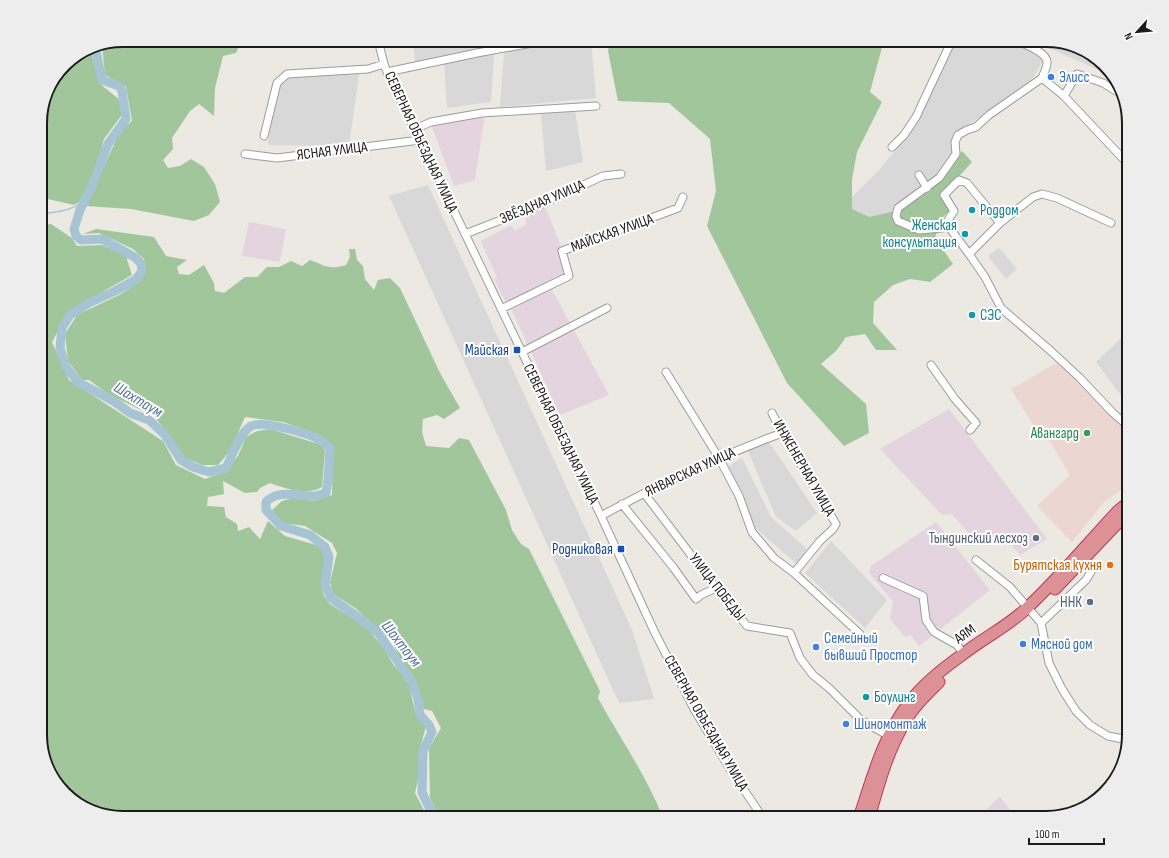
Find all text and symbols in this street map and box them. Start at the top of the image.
north arrow [1117,12,1157,52]
text: N [1121,31,1136,42]
street label: СЕВЕРНАЯ ОБЪЕЗДНАЯ УЛИЦА [380,68,462,216]
place label: Элисс [1059,68,1089,87]
marker: Элисс [1046,72,1056,82]
street label: ЯСНАЯ УЛИЦА [295,137,369,165]
street label: ЗВЁЗДНАЯ УЛИЦА [497,175,588,228]
place label: Роддом [980,201,1019,220]
marker: Роддом [967,205,977,215]
street label: МАЙСКАЯ УЛИЦА [568,209,656,257]
place label: Женская консультация [883,216,957,252]
marker: Женская консультация [960,229,970,239]
place label: СЭС [980,306,1002,325]
marker: СЭС [967,310,977,320]
place label: Майская [465,341,509,360]
marker: Майская [512,345,522,355]
street label: СЕВЕРНАЯ ОБЪЕЗДНАЯ УЛИЦА [519,361,604,508]
water label: Шахтаум [110,378,166,422]
street label: ИНЖЕНЕРНАЯ УЛИЦА [769,416,840,520]
place label: Авангард [1030,424,1079,443]
marker: Авангард [1082,428,1092,438]
street label: ЯНВАРСКАЯ УЛИЦА [642,443,739,501]
place label: Тындинский лесхоз [929,529,1028,548]
marker: Тындинский лесхоз [1031,533,1041,543]
place label: Родниковая [552,540,613,559]
marker: Родниковая [616,544,626,554]
street label: УЛИЦА ПОБЕДЫ [685,549,749,625]
place label: Бурятская кухня [1013,556,1102,575]
marker: Бурятская кухня [1105,560,1115,570]
place label: ННК [1060,593,1082,612]
marker: ННК [1085,597,1095,607]
water label: Шахтаум [377,617,425,671]
street label: АЯМ [950,620,980,649]
place label: Семейный бывший Простор [824,629,917,665]
place label: Мясной дом [1031,635,1093,654]
marker: Мясной дом [1018,639,1028,649]
marker: Семейный бывший Простор [811,642,821,652]
street label: СЕВЕРНАЯ ОБЪЕЗДНАЯ УЛИЦА [659,652,753,795]
place label: Боулинг [874,688,916,707]
marker: Боулинг [861,692,871,702]
place label: Шиномонтаж [854,715,926,734]
marker: Шиномонтаж [841,719,851,729]
scale bar [1029,820,1104,846]
text: 100 m [1035,827,1060,842]

